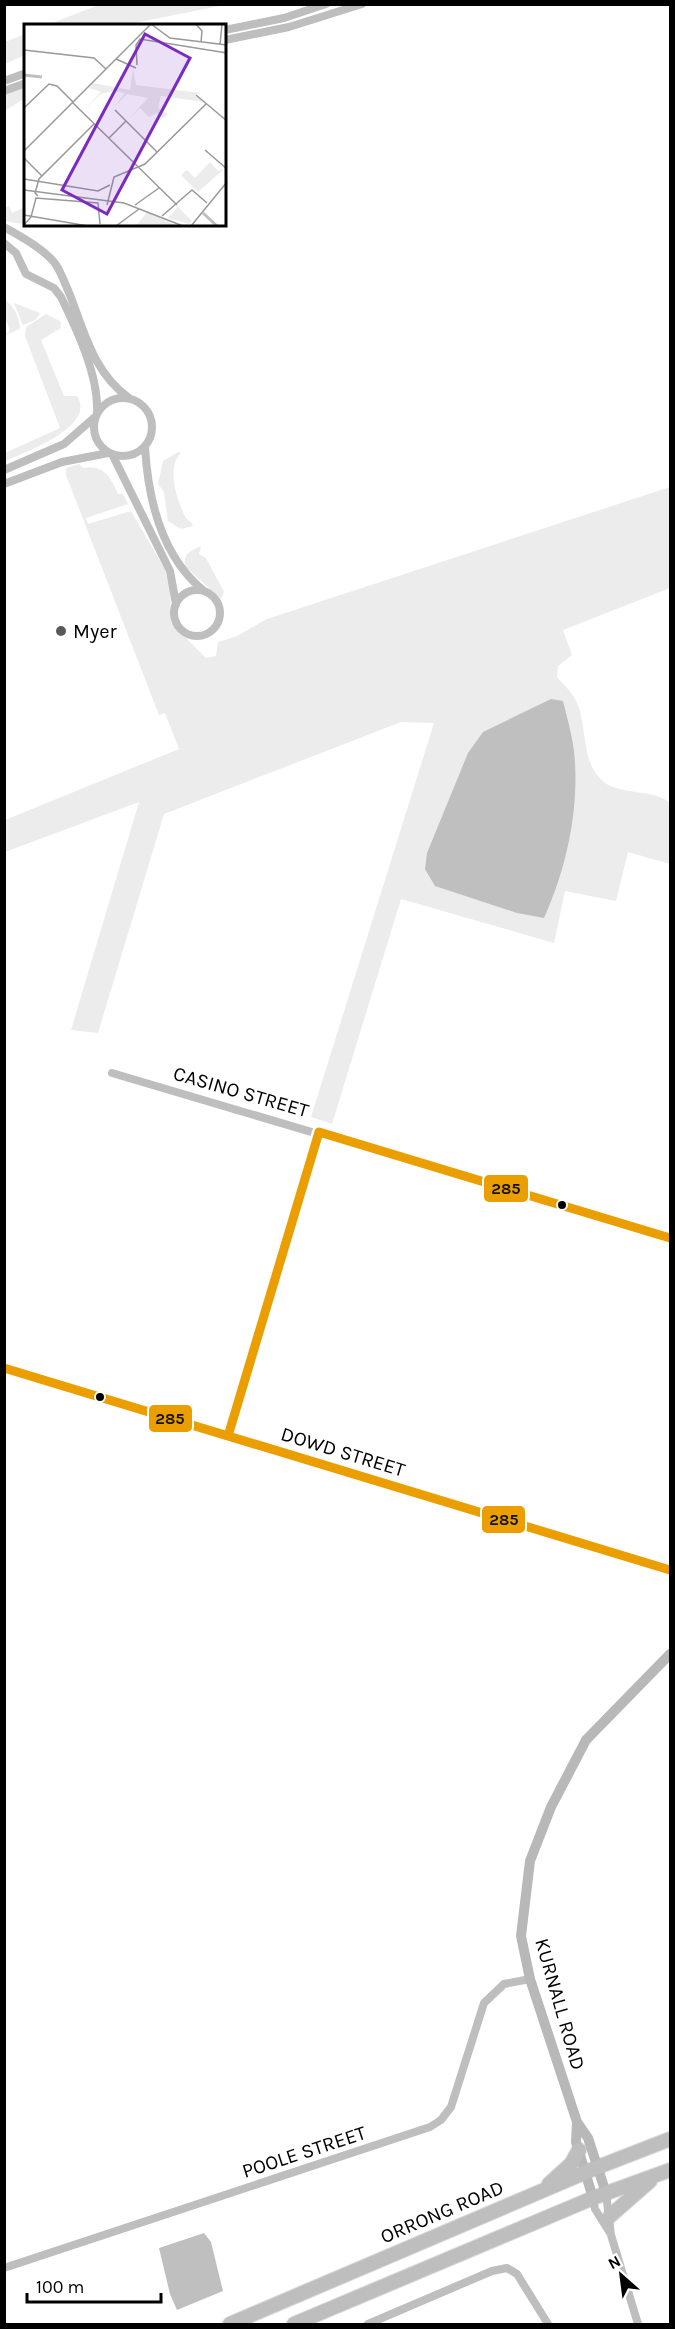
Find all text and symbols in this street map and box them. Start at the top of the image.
inset map [24,24,226,226]
place label: Myer [73,620,118,643]
marker: Myer [54,624,68,638]
street label: CASINO STREET [171,1062,311,1122]
line badge: 285 [483,1174,529,1203]
text: 285 [491,1179,521,1198]
unlabelled marker [556,1199,568,1211]
unlabelled marker [94,1391,106,1403]
line badge: 285 [148,1404,193,1433]
text: 285 [155,1409,185,1428]
street label: DOWD STREET [278,1422,408,1482]
line badge: 285 [481,1505,526,1534]
text: 285 [489,1510,519,1529]
street label: KURNALL ROAD [530,1935,590,2073]
street label: POOLE STREET [239,2121,369,2183]
street label: ORRONG ROAD [377,2176,507,2248]
north arrow [591,2245,651,2305]
text: N [605,2251,624,2273]
scale bar [27,2266,160,2304]
text: 100 m [36,2276,84,2298]

